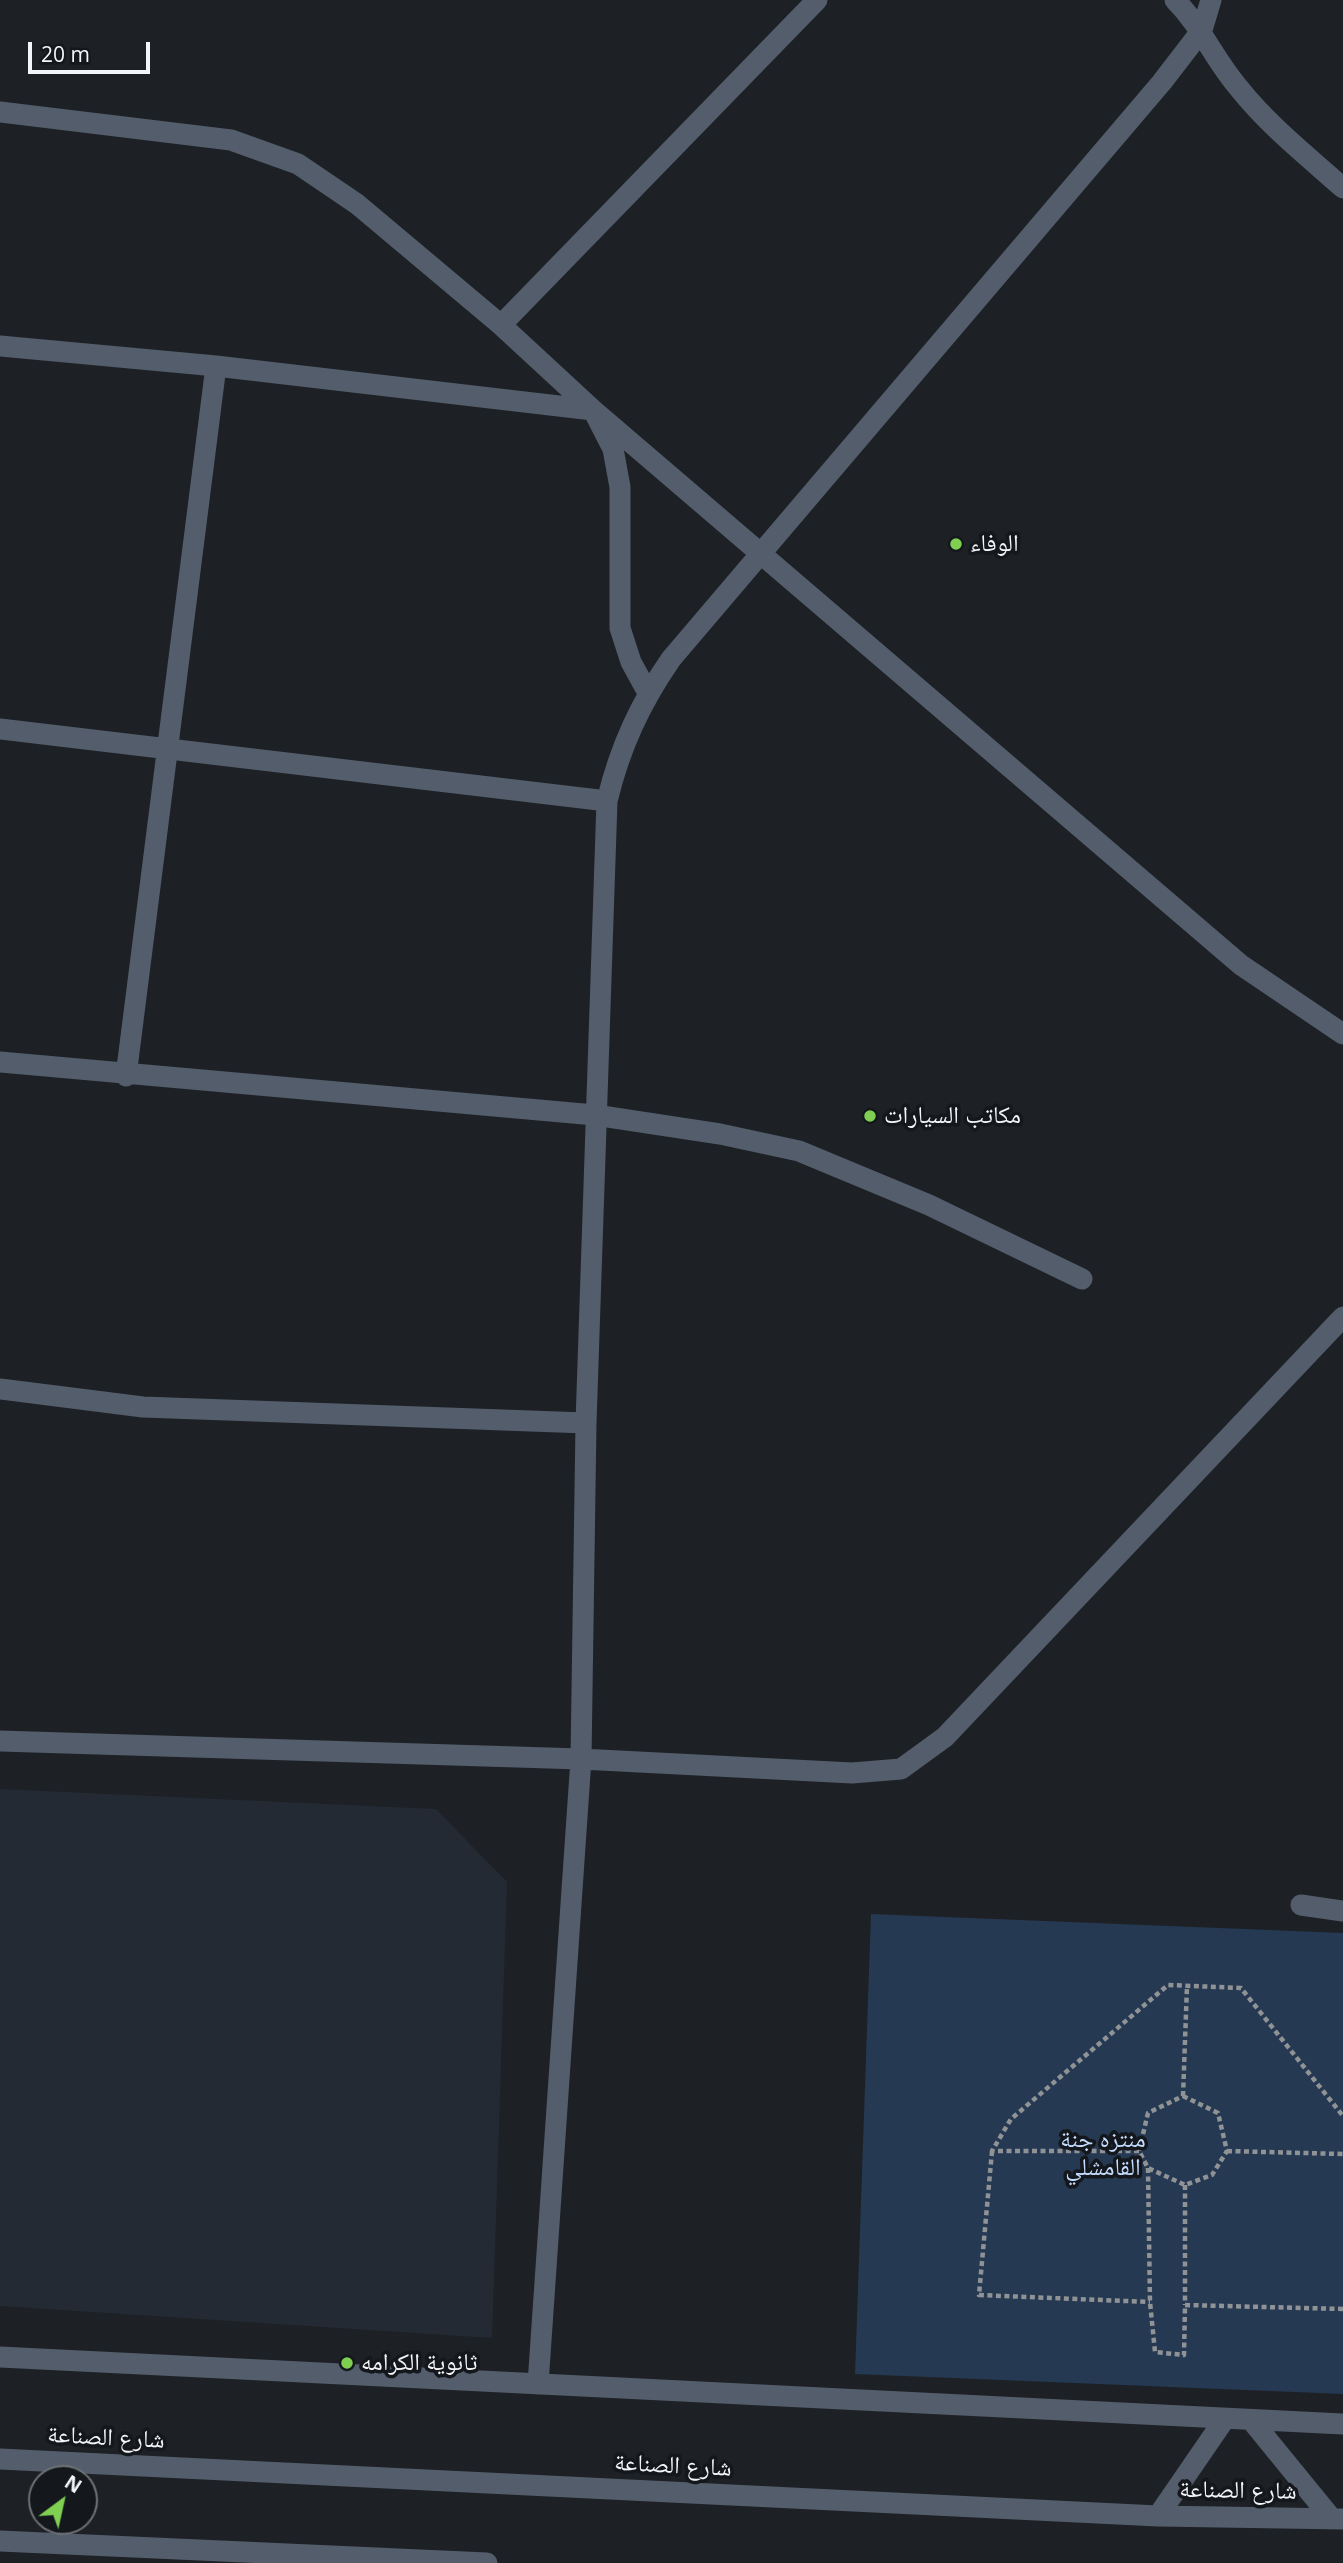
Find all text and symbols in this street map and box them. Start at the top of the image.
scale bar [32,28,154,72]
text: 20 m [41,40,90,68]
place label: الوفاء [970,530,1019,558]
marker: الوفاء [948,536,964,552]
place label: مكاتب السيارات [884,1102,1021,1130]
marker: مكاتب السيارات [862,1108,878,1124]
park label: منتزه جنة القامشلي [1060,2126,1146,2182]
place label: ثانوية الكرامه [361,2349,477,2377]
marker: ثانوية الكرامه [339,2355,355,2371]
street label: شارع الصناعة [47,2421,165,2455]
street label: شارع الصناعة [614,2449,732,2483]
north arrow [28,2465,98,2535]
text: N [60,2469,87,2499]
street label: شارع الصناعة [1179,2476,1297,2506]

